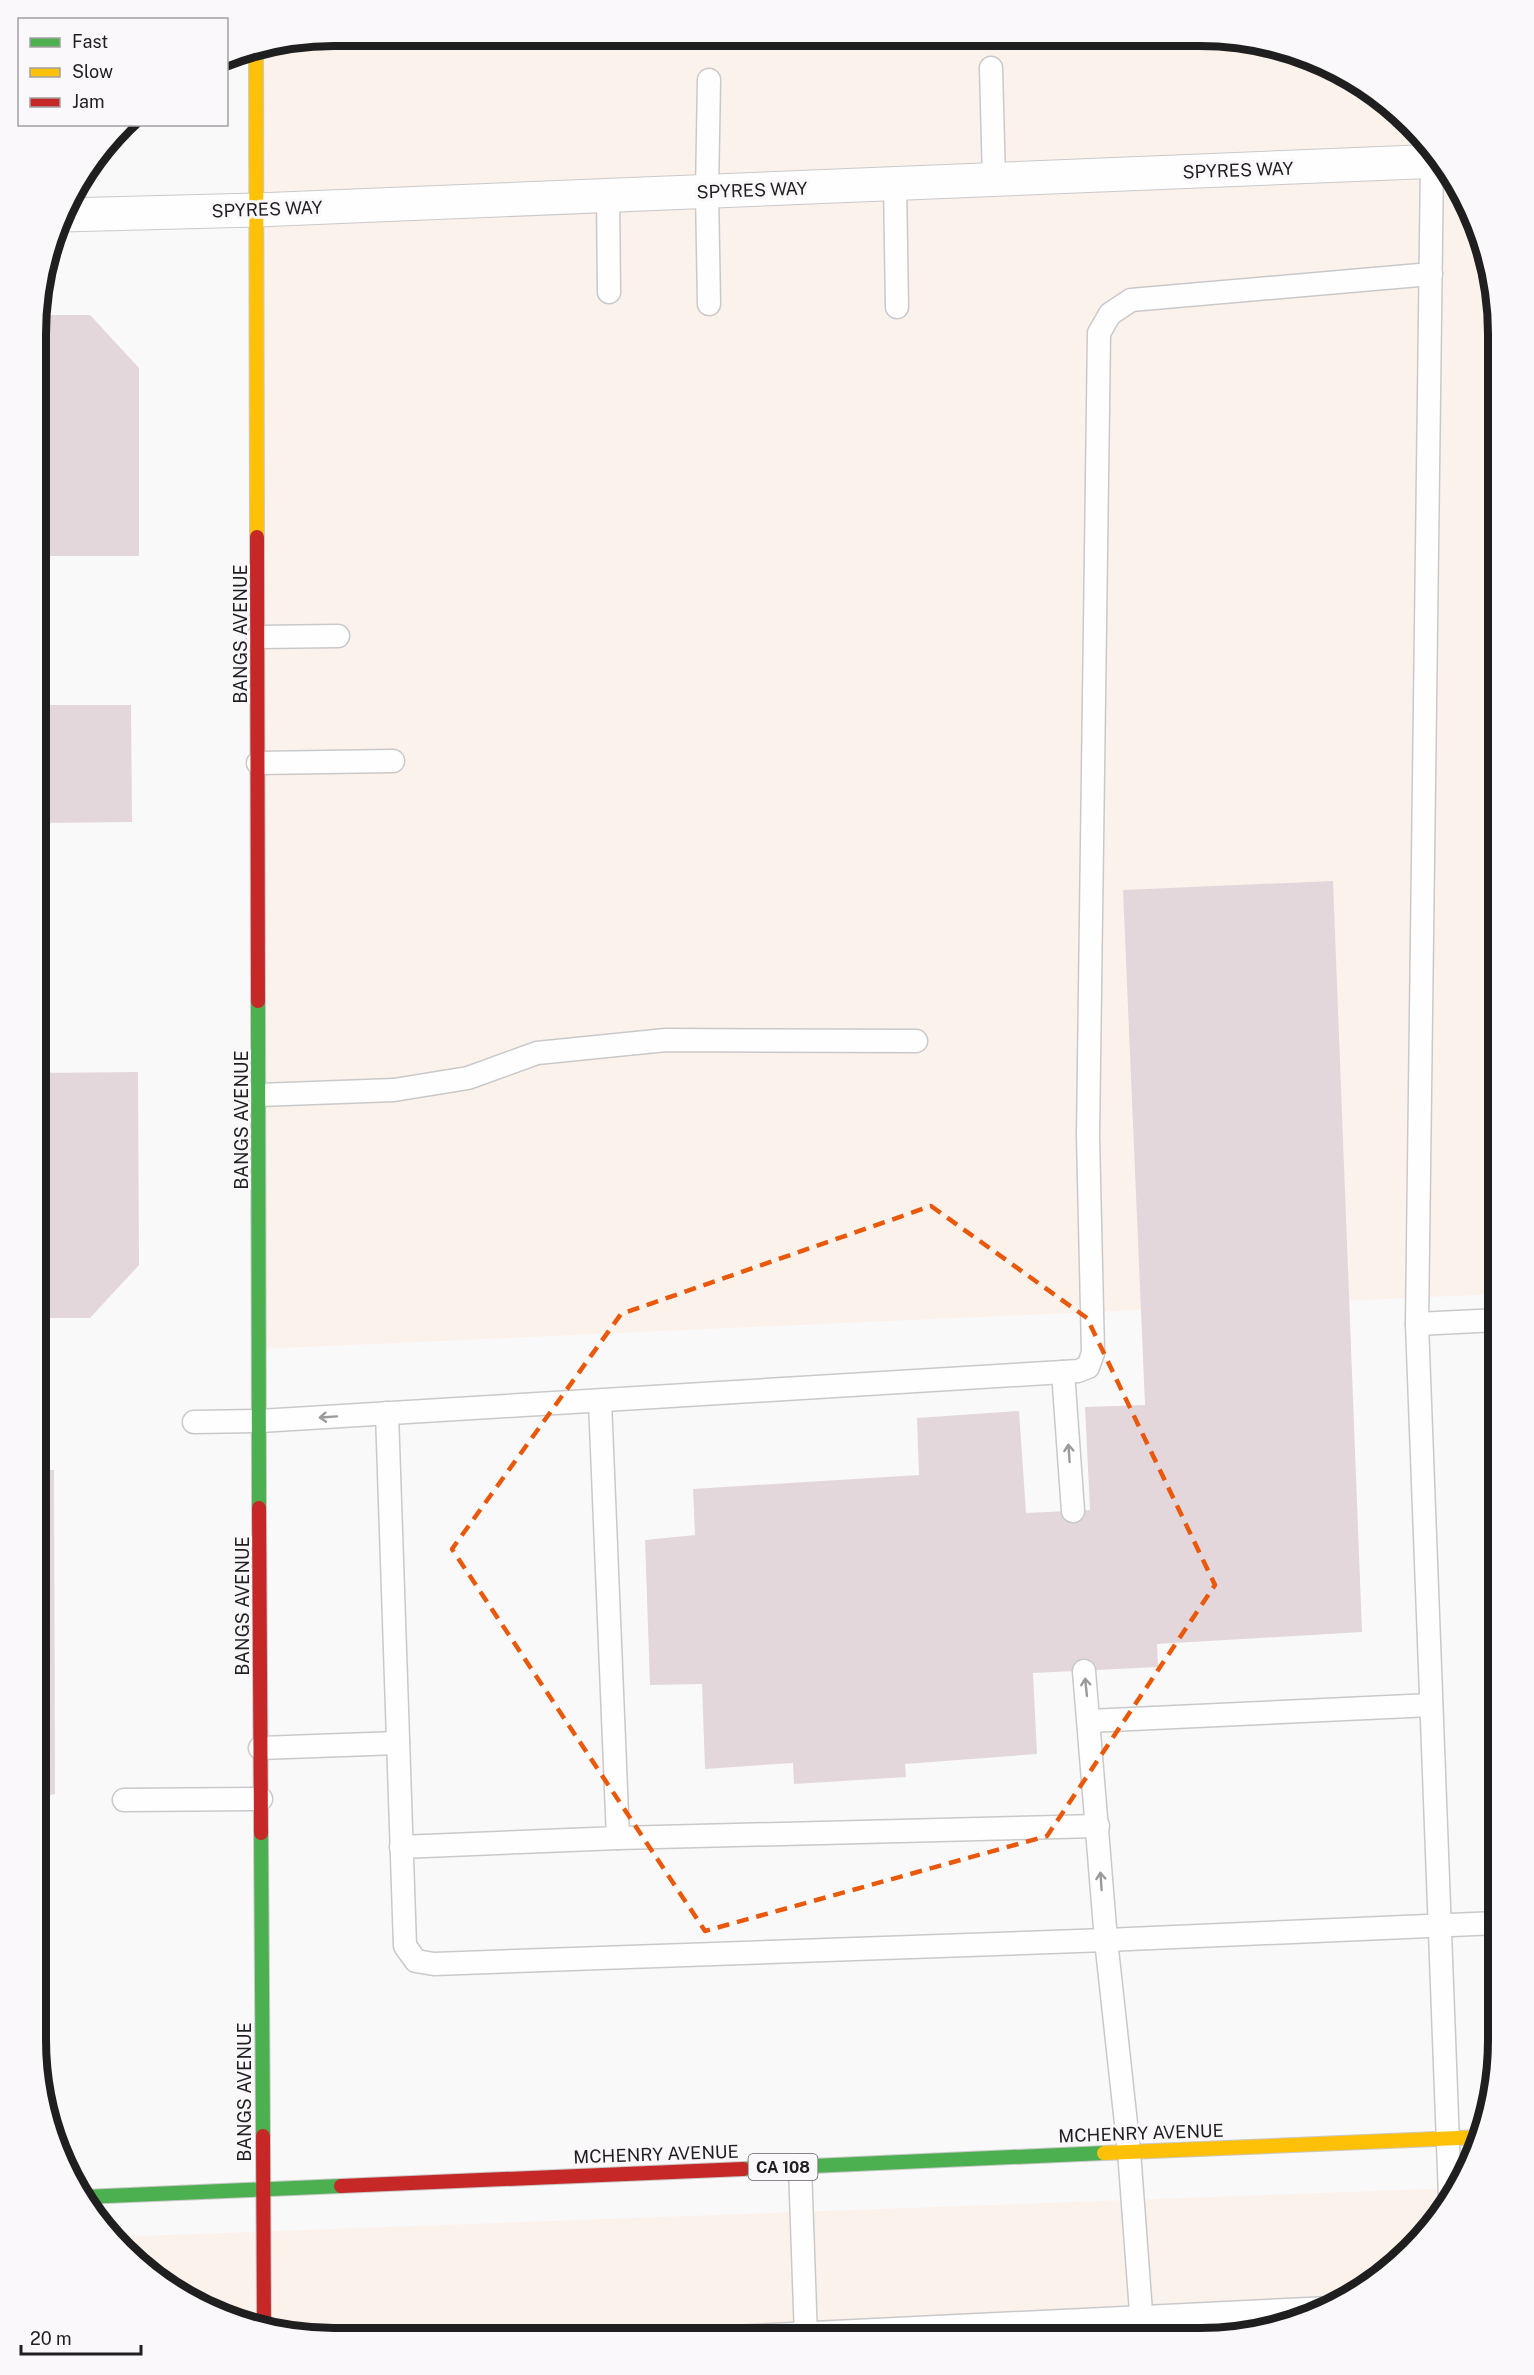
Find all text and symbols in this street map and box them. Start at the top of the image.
legend [18,18,228,126]
text: Fast [72,31,108,52]
text: Slow [72,61,113,82]
text: Jam [72,91,105,112]
street label: SPYRES WAY [1182,158,1294,182]
street label: SPYRES WAY [696,178,808,202]
street label: SPYRES WAY [211,197,323,221]
street label: BANGS AVENUE [230,564,251,704]
street label: BANGS AVENUE [231,1050,252,1190]
one-way arrow [319,1412,339,1423]
one-way arrow [1063,1443,1074,1463]
street label: BANGS AVENUE [232,1536,253,1676]
one-way arrow [1080,1678,1091,1698]
one-way arrow [1096,1872,1107,1892]
street label: BANGS AVENUE [234,2022,255,2162]
street label: MCHENRY AVENUE [1058,2120,1224,2146]
street label: MCHENRY AVENUE [573,2141,739,2167]
road number: CA 108 [748,2154,818,2180]
scale bar [21,2318,141,2356]
text: 20 m [30,2328,72,2349]

